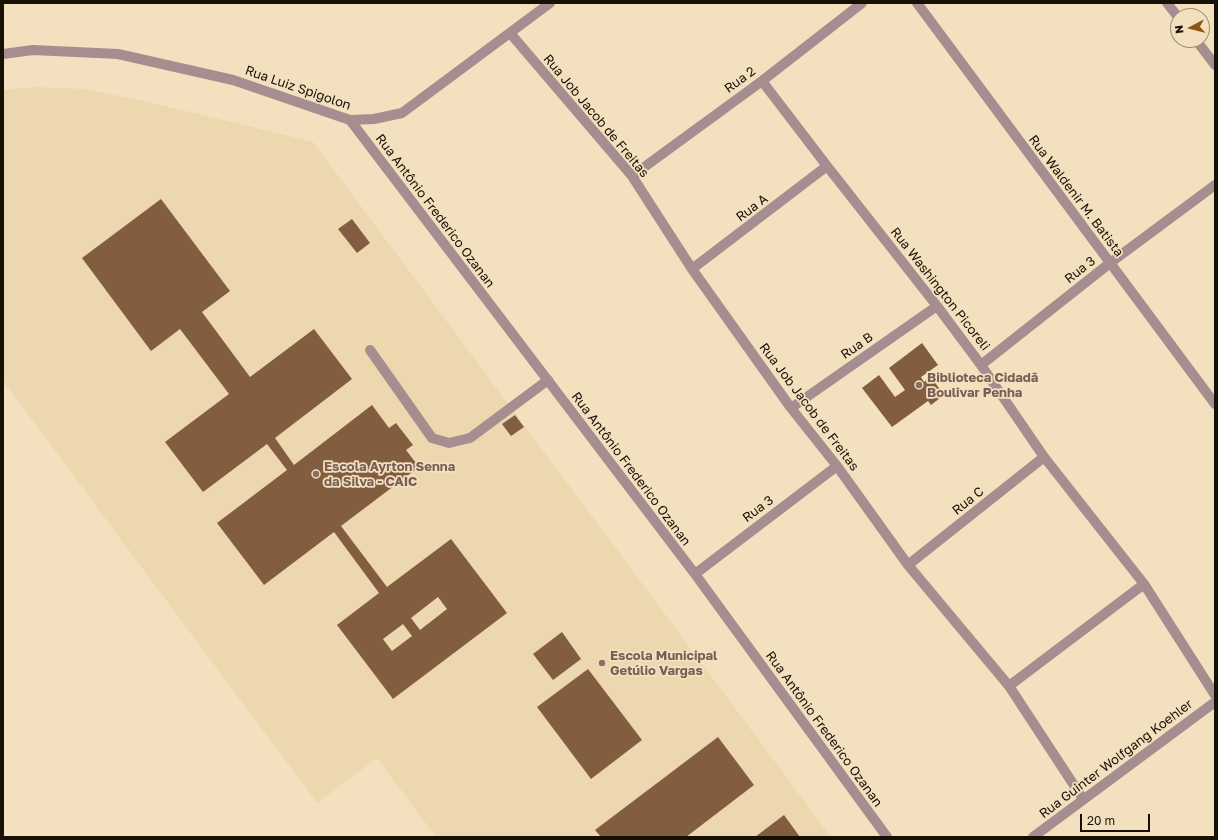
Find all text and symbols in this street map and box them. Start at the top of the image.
north arrow [1170,8,1210,48]
text: N [1172,24,1186,34]
street label: Rua Job Jacob de Freitas [540,51,652,181]
street label: Rua Luiz Spigolon [243,63,353,113]
street label: Rua 2 [721,64,759,96]
street label: Rua Antônio Frederico Ozanan [372,131,498,291]
street label: Rua Waldenir M. Batista [1025,132,1127,260]
street label: Rua A [733,191,771,225]
street label: Rua Washington Picoreli [887,224,993,354]
street label: Rua 3 [1062,253,1098,287]
street label: Rua B [838,329,876,363]
street label: Rua Job Jacob de Freitas [756,340,862,474]
place label: Biblioteca Cidadã Boulivar Penha [927,370,1038,401]
marker: Biblioteca Cidadã Boulivar Penha [914,380,924,390]
street label: Rua Antônio Frederico Ozanan [568,389,694,549]
place label: Escola Ayrton Senna da Silva - CAIC [324,459,455,490]
marker: Escola Ayrton Senna da Silva - CAIC [311,469,321,479]
street label: Rua C [949,484,987,518]
street label: Rua 3 [739,492,777,526]
place label: Escola Municipal Getúlio Vargas [610,648,717,679]
street label: Rua Antônio Frederico Ozanan [762,648,886,810]
marker: Escola Municipal Getúlio Vargas [597,658,607,668]
street label: Rua Guinter Wolfgang Koehler [1036,696,1196,822]
scale bar [1082,806,1152,832]
text: 20 m [1087,813,1115,828]

